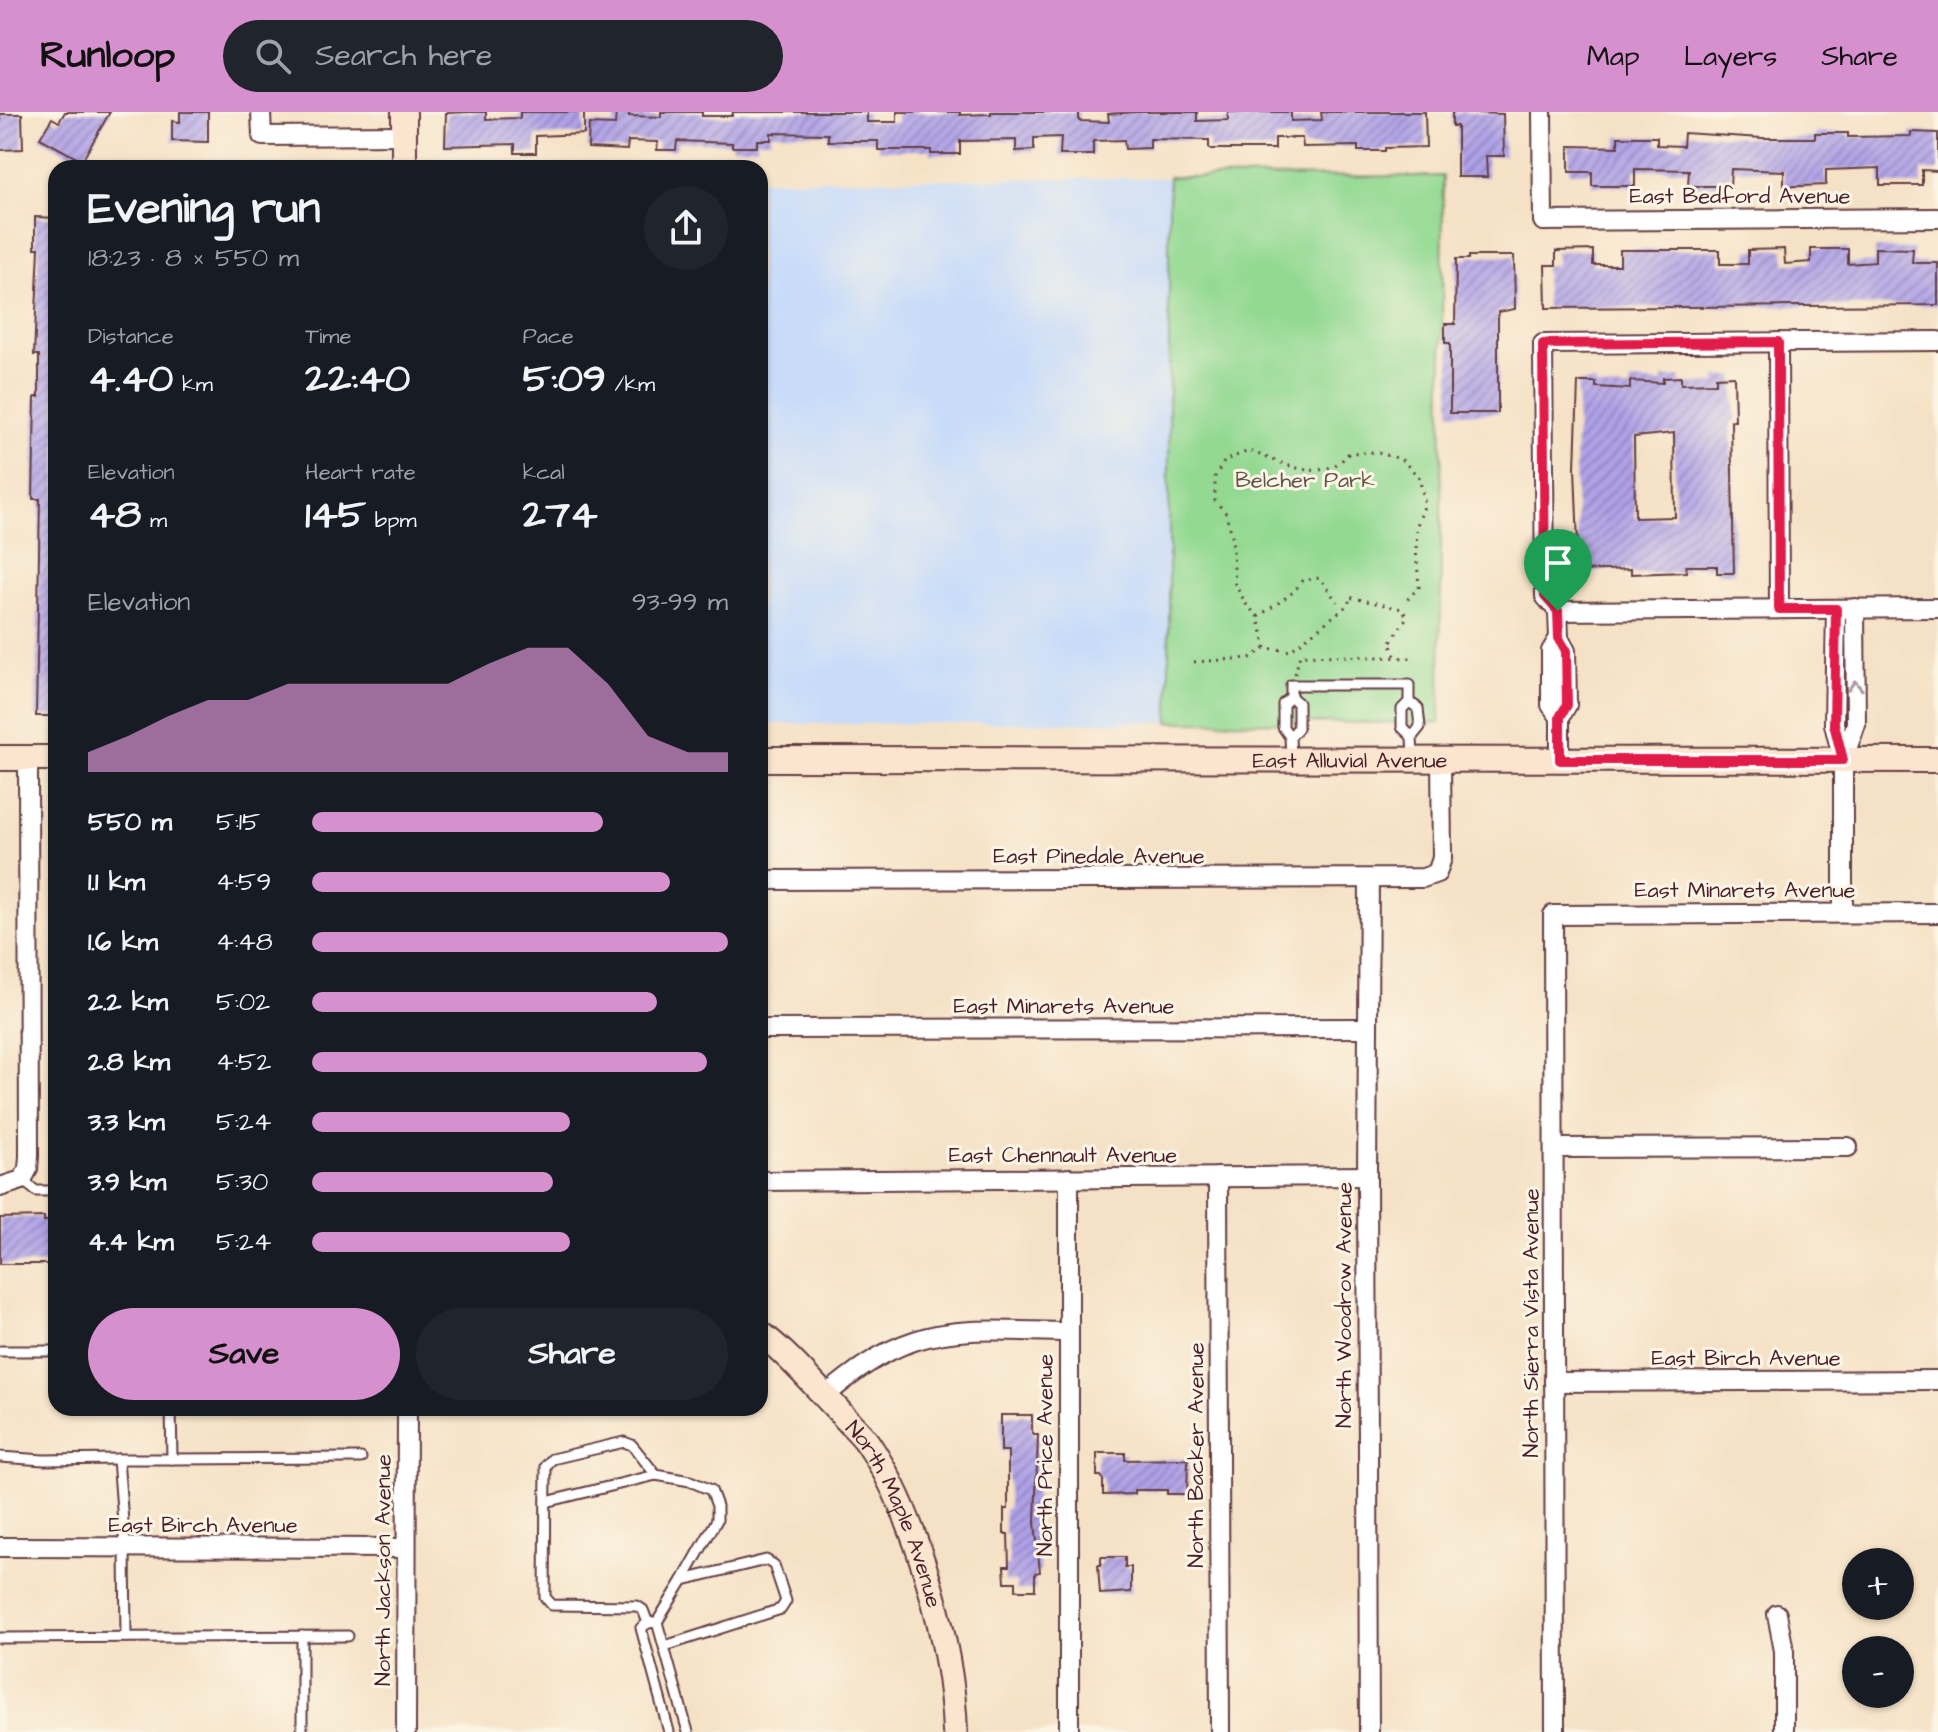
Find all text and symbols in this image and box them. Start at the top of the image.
search box [223,20,783,92]
text: Runloop [40,30,175,82]
icon: search [251,34,295,78]
text: Search here [315,35,492,77]
text: Map [1587,37,1640,76]
text: Layers [1684,37,1777,76]
text: Share [1821,37,1898,76]
text: Evening run [88,179,320,240]
street label: East Bedford Avenue [1630,181,1851,212]
button: share [644,186,728,270]
text: 18:23 · 8 × 550 m [88,240,299,276]
text: Distance [88,321,174,352]
text: Time [305,321,351,352]
text: Pace [523,321,574,352]
text: 4.40 [88,352,173,407]
text: 22:40 [305,352,410,407]
text: 5:09 [523,352,606,407]
text: km [173,369,213,400]
text: /km [606,369,655,400]
text: Elevation [88,457,175,488]
text: Heart rate [305,457,416,488]
text: kcal [523,457,565,488]
park label: Belcher Park [1235,465,1375,496]
text: 48 [88,488,141,543]
text: 145 [305,488,366,543]
text: 274 [523,488,597,543]
text: m [141,505,167,536]
text: bpm [366,505,417,536]
pin [1524,529,1592,611]
icon: arrive [1536,541,1580,585]
text: Elevation [88,584,190,620]
text: 93–99 m [632,584,728,620]
one-way arrow [1846,679,1864,692]
street label: East Alluvial Avenue [1253,745,1448,777]
text: 550 m [88,804,172,840]
text: 5:15 [216,804,260,840]
street label: East Pinedale Avenue [993,841,1205,872]
text: 1.1 km [88,864,145,900]
text: 4:59 [216,864,271,900]
street label: East Minarets Avenue [1635,875,1856,906]
text: 1.6 km [88,924,158,960]
text: 4:48 [216,924,273,960]
text: 2.2 km [88,984,168,1020]
text: 5:02 [216,984,270,1020]
street label: East Minarets Avenue [954,991,1175,1022]
text: 2.8 km [88,1044,170,1080]
text: 4:52 [216,1044,271,1080]
text: 3.3 km [88,1104,165,1140]
text: 5:24 [216,1104,271,1140]
street label: East Chennault Avenue [949,1140,1177,1171]
text: 3.9 km [88,1164,166,1200]
text: 5:30 [216,1164,268,1200]
street label: North Woodrow Avenue [1329,1182,1360,1428]
street label: North Sierra Vista Avenue [1516,1188,1547,1458]
text: 4.4 km [88,1224,174,1260]
text: 5:24 [216,1224,271,1260]
button: Save [88,1308,400,1400]
button: Share [416,1308,728,1400]
street label: North Backer Avenue [1181,1342,1212,1568]
street label: East Birch Avenue [1651,1343,1841,1374]
street label: North Price Avenue [1030,1354,1061,1556]
street label: North Maple Avenue [838,1414,949,1611]
street label: North Jackson Avenue [368,1454,399,1686]
street label: East Birch Avenue [108,1510,298,1541]
map controls [1842,1548,1914,1708]
button: + [1842,1548,1914,1620]
button: − [1842,1636,1914,1708]

